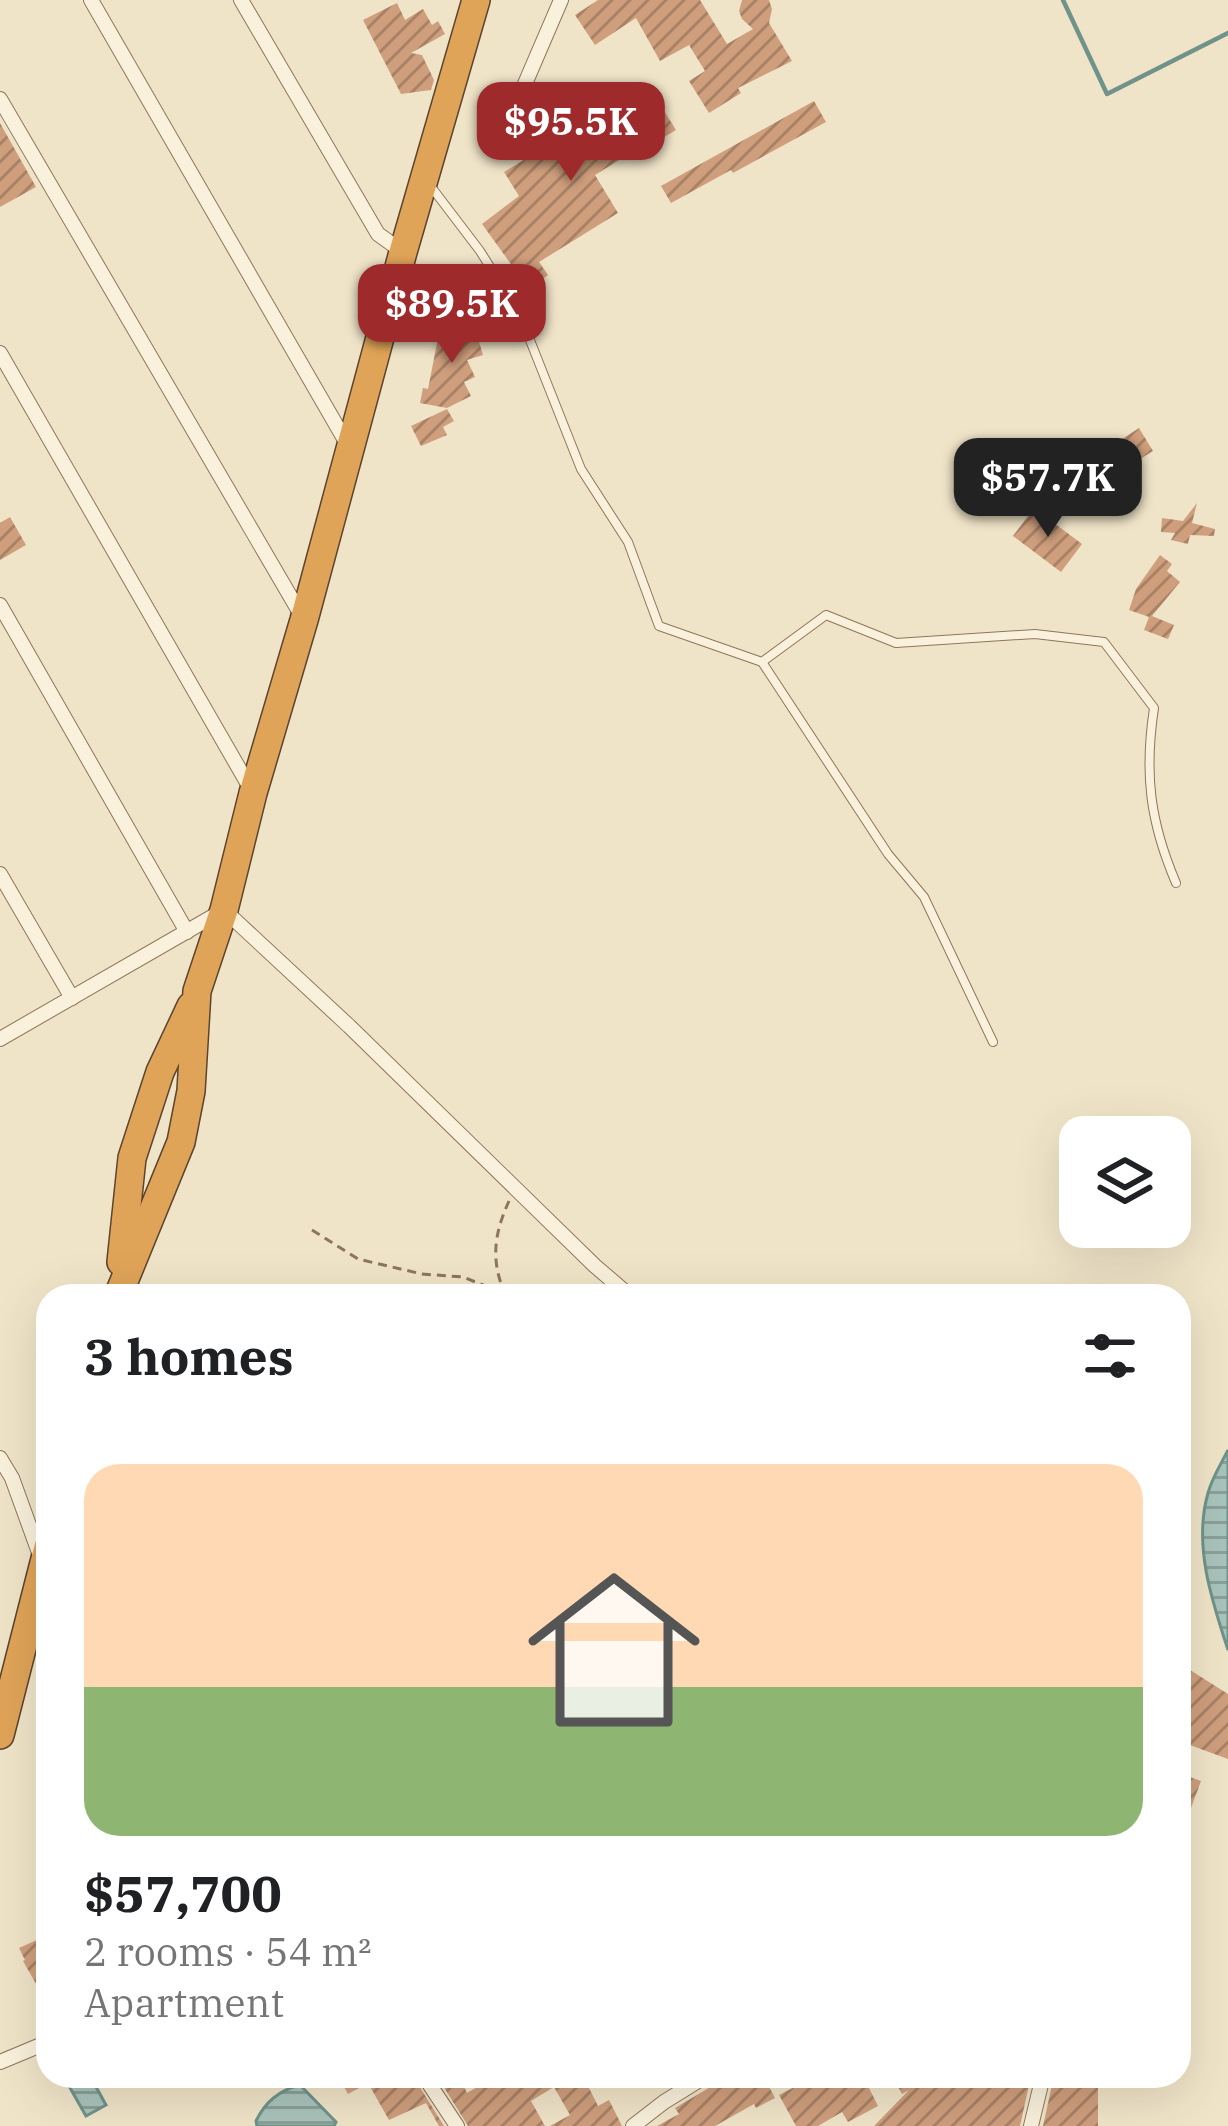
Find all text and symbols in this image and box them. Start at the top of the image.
pin: $95.5K [473,82,669,184]
text: $95.5K [504,95,638,146]
pin: $89.5K [354,264,550,366]
text: $89.5K [385,277,519,328]
pin: $57.7K [950,438,1146,540]
text: $57.7K [981,451,1115,502]
map controls [1059,1116,1191,1248]
button: layers [1059,1116,1191,1248]
text: 3 homes [84,1323,294,1389]
icon: filters [1077,1323,1143,1389]
icon: home [506,1542,722,1758]
text: $57,700 [84,1860,282,1926]
text: 2 rooms · 54 m² [84,1926,372,1977]
text: Apartment [84,1977,284,2028]

